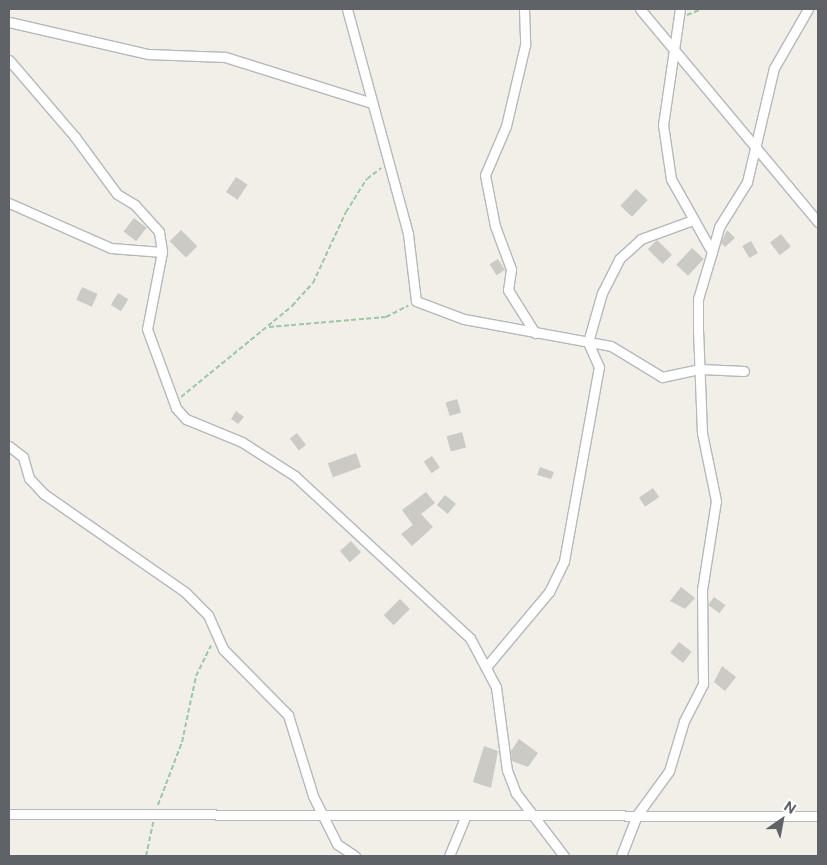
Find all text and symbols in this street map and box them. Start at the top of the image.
north arrow [757,795,807,845]
text: N [781,798,799,817]

